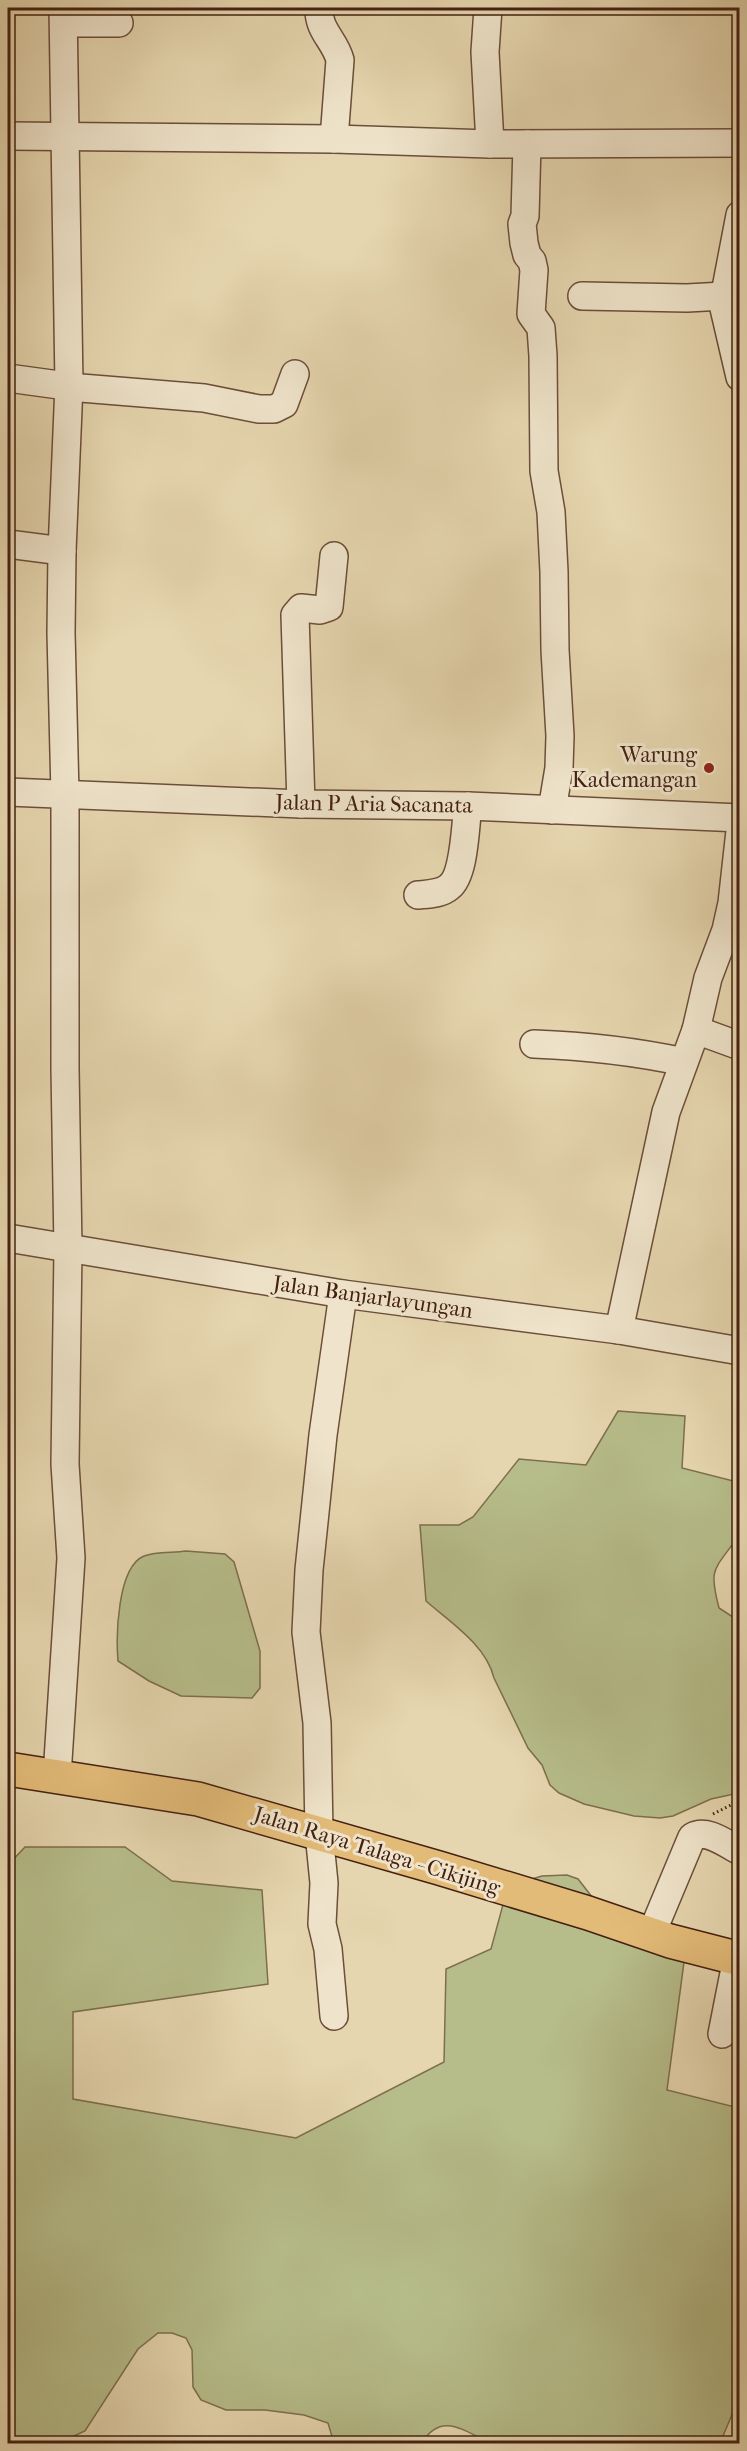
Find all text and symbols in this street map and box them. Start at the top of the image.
place label: Warung Kademangan [572,742,697,793]
marker: Warung Kademangan [702,761,716,775]
street label: Jalan P Aria Sacanata [273,789,474,819]
street label: Jalan Banjarlayungan [269,1270,475,1324]
street label: Jalan Raya Talaga - Cikijing [249,1801,504,1901]

